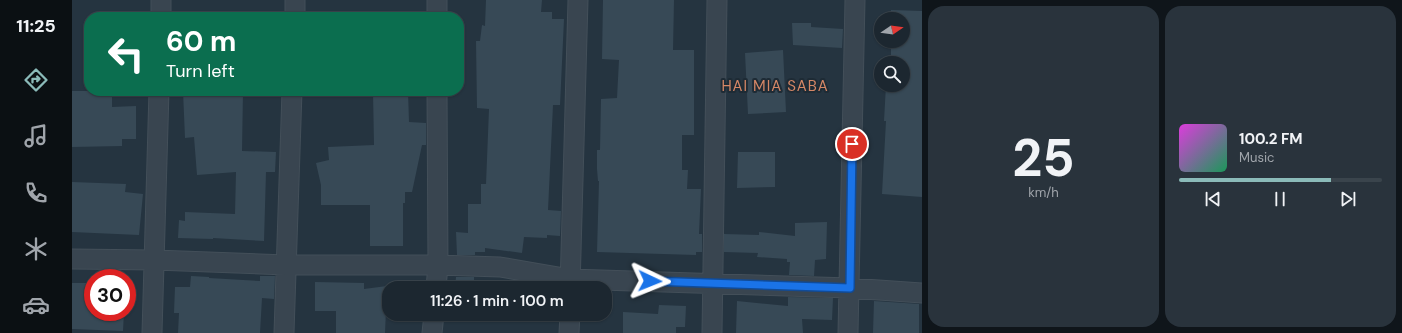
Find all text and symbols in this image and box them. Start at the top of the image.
north arrow [874,12,910,48]
map controls [874,12,910,92]
text: 11:25 [16,14,56,38]
text: 60 m [166,23,236,60]
icon: left [100,28,152,80]
button: search [874,56,910,92]
text: Turn left [166,59,235,83]
icon: directions [22,66,50,94]
district label: HAI MIA SABA [721,76,829,96]
icon: music [22,122,50,150]
text: 25 [1012,124,1075,192]
pin [835,127,869,161]
text: 100.2 FM [1239,129,1303,149]
icon: arrive [841,133,863,155]
text: Music [1239,149,1274,166]
icon: phone [22,179,50,207]
text: km/h [1028,184,1059,201]
icon: previous [1202,188,1224,210]
icon: pause [1269,188,1291,210]
icon: next [1337,188,1359,210]
icon: climate [22,235,50,263]
position arrow [629,260,671,302]
speed limit sign: 30 [84,269,136,321]
icon: car [22,291,50,319]
text: 11:26 · 1 min · 100 m [430,291,564,311]

